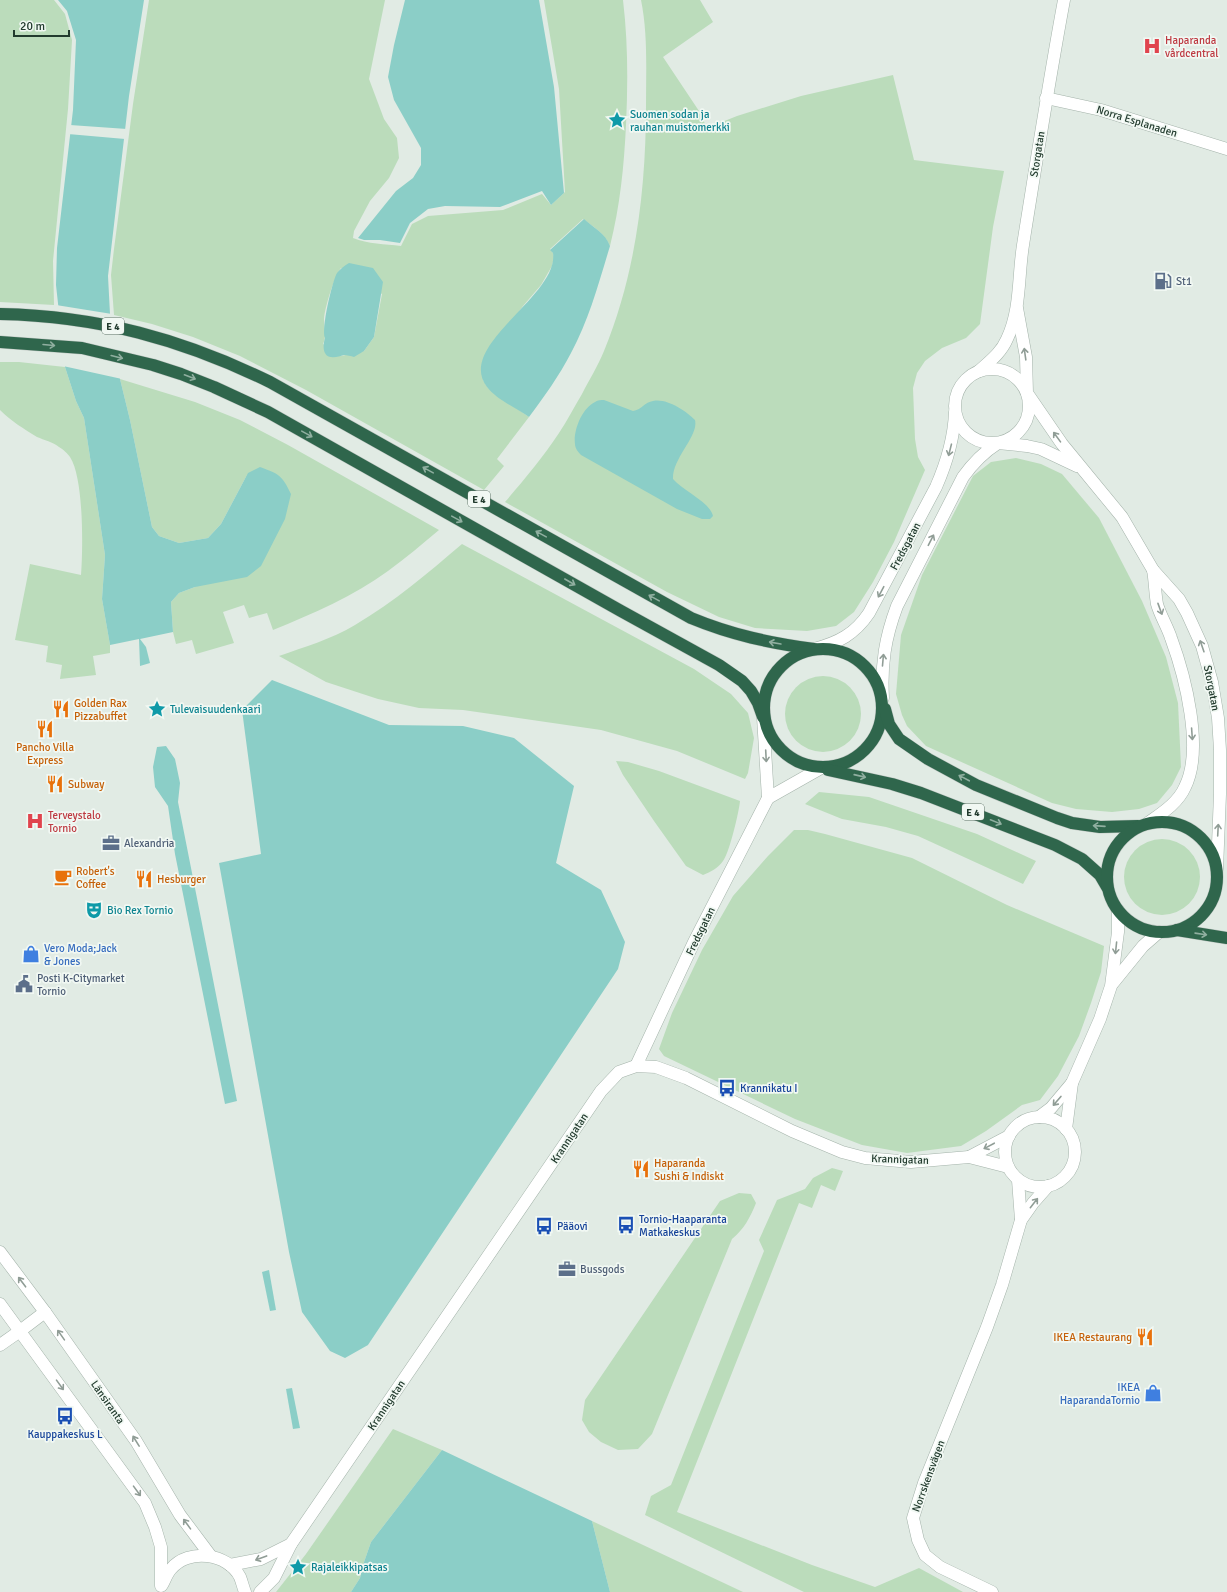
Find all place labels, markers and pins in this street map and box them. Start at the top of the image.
place label: Haparanda vårdcentral [1165,34,1219,60]
hospital icon: Haparanda vårdcentral [1142,36,1162,56]
place label: Suomen sodan ja rauhan muistomerkki [630,108,730,134]
place icon: Suomen sodan ja rauhan muistomerkki [607,110,627,130]
fuel station icon: St1 [1153,271,1173,291]
place label: St1 [1176,275,1192,288]
place label: Golden Rax Pizzabuffet [74,697,127,723]
restaurant icon: Golden Rax Pizzabuffet [51,699,71,719]
place icon: Tulevaisuudenkaari [147,699,167,719]
place label: Tulevaisuudenkaari [170,703,261,716]
restaurant icon: Pancho Villa Express [35,719,55,739]
place label: Pancho Villa Express [16,741,74,767]
restaurant icon: Subway [45,774,65,794]
place label: Subway [68,778,105,791]
place label: Terveystalo Tornio [48,809,101,835]
hospital icon: Terveystalo Tornio [25,811,45,831]
office icon: Alexandria [101,833,121,853]
place label: Alexandria [124,837,175,850]
place label: Robert's Coffee [76,865,115,891]
cafe icon: Robert's Coffee [53,867,73,887]
restaurant icon: Hesburger [134,869,154,889]
place label: Hesburger [157,873,206,886]
theatre icon: Bio Rex Tornio [84,900,104,920]
place label: Bio Rex Tornio [107,904,173,917]
place label: Vero Moda;Jack & Jones [44,942,118,968]
shop icon: Vero Moda;Jack & Jones [21,944,41,964]
place label: Posti K-Citymarket Tornio [37,972,125,998]
public building icon: Posti K-Citymarket Tornio [14,974,34,994]
bus stop icon: Krannikatu I [717,1078,737,1098]
place label: Krannikatu I [740,1082,798,1095]
place label: Haparanda Sushi & Indiskt [654,1157,724,1183]
restaurant icon: Haparanda Sushi & Indiskt [631,1159,651,1179]
place label: Tornio-Haaparanta Matkakeskus [639,1213,727,1239]
bus stop icon: Tornio-Haaparanta Matkakeskus [616,1215,636,1235]
bus stop icon: Pääovi [534,1216,554,1236]
place label: Pääovi [557,1220,588,1233]
office icon: Bussgods [557,1259,577,1279]
place label: Bussgods [580,1263,625,1276]
restaurant icon: IKEA Restaurang [1135,1327,1155,1347]
place label: IKEA Restaurang [1053,1331,1132,1344]
place label: IKEA HaparandaTornio [1060,1381,1140,1407]
shop icon: IKEA HaparandaTornio [1143,1383,1163,1403]
bus stop icon: Kauppakeskus L [55,1406,75,1426]
place label: Kauppakeskus L [27,1428,103,1441]
place icon: Rajaleikkipatsas [288,1557,308,1577]
place label: Rajaleikkipatsas [311,1561,388,1574]

